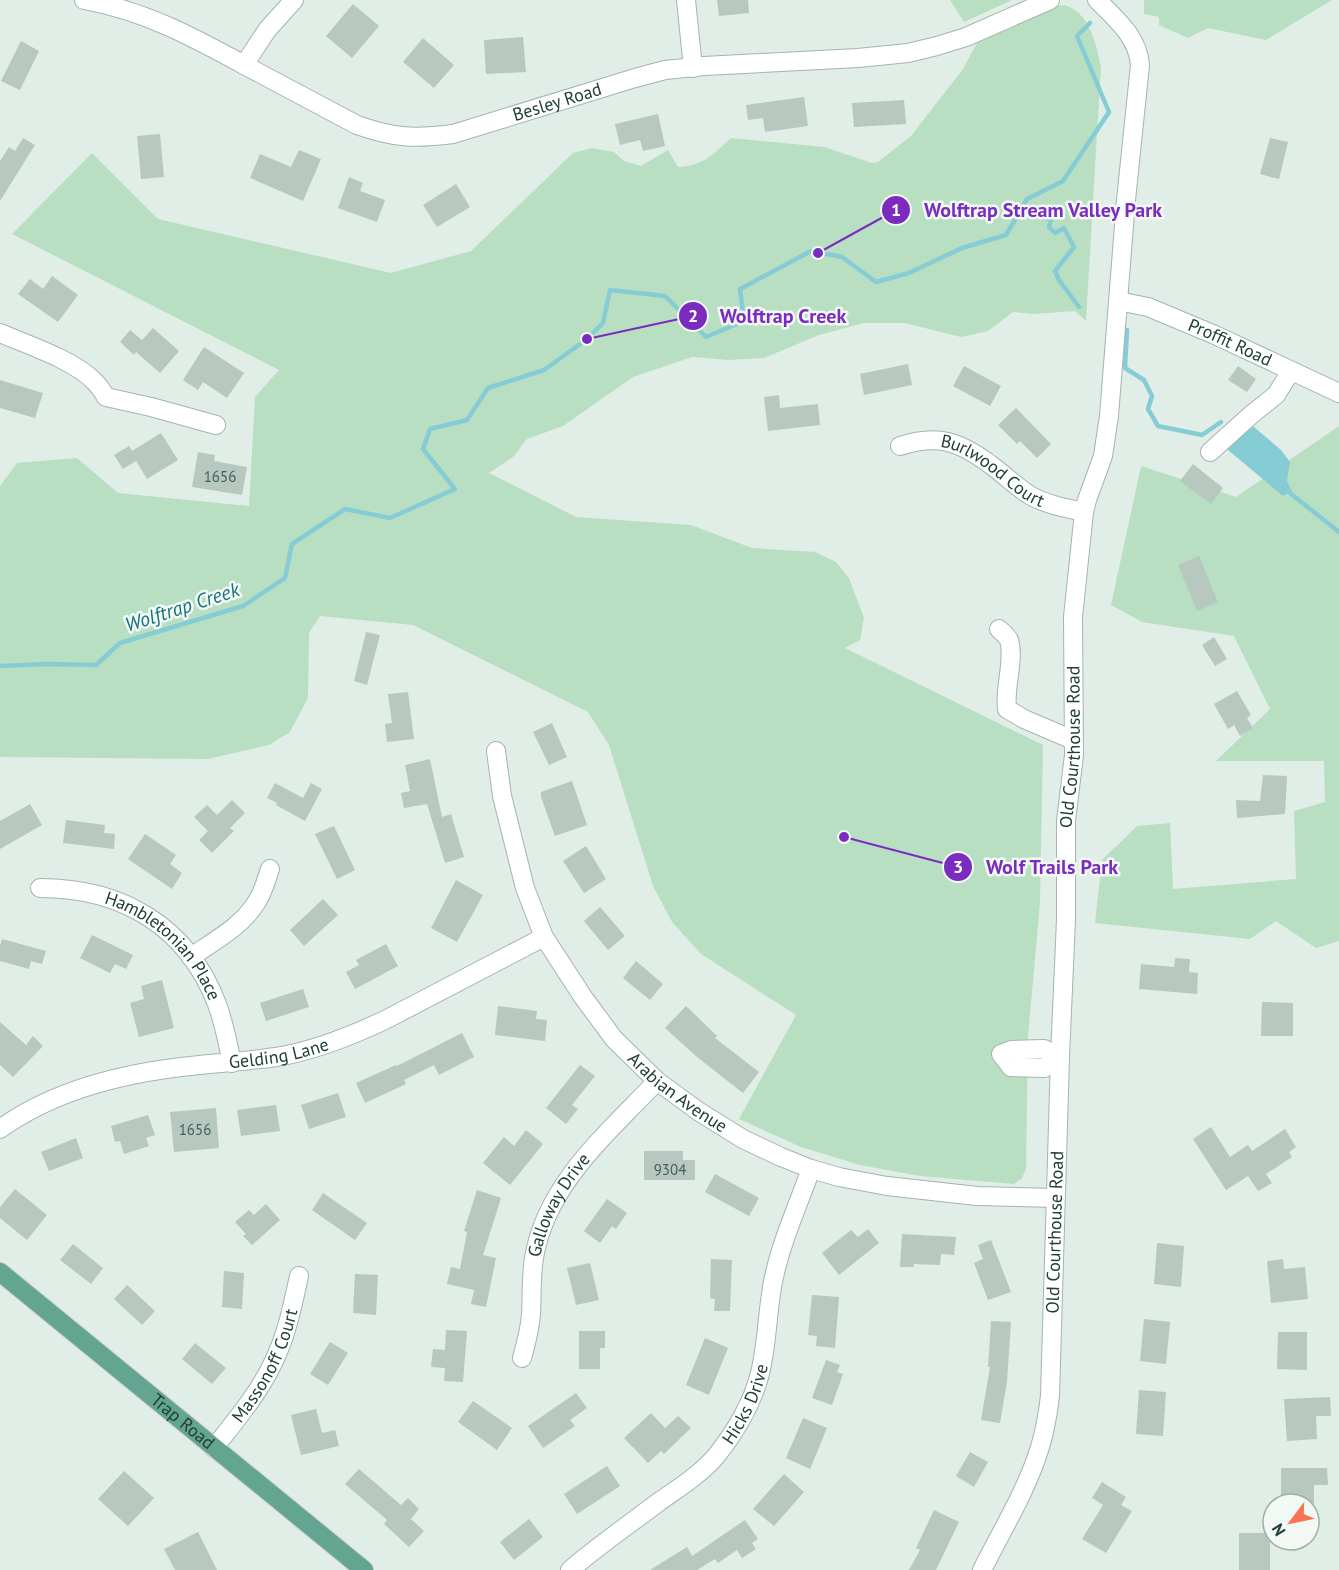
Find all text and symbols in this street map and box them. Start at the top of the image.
street label: Besley Road [510,77,604,126]
callout: Wolftrap Stream Valley Park [881,191,1174,229]
text: Wolftrap Stream Valley Park [924,197,1162,223]
text: 1 [891,198,901,221]
callout: Wolftrap Creek [678,297,858,335]
text: Wolftrap Creek [720,303,846,329]
text: 2 [688,304,698,327]
street label: Proffit Road [1185,313,1276,371]
street label: Burlwood Court [939,429,1048,512]
house number: 1656 [204,467,236,486]
water label: Wolftrap Creek [121,576,243,638]
street label: Old Courthouse Road [1054,666,1085,828]
callout: Wolf Trails Park [943,848,1130,886]
text: Wolf Trails Park [986,854,1118,880]
text: 3 [953,855,963,878]
street label: Hambletonian Place [102,886,226,1004]
street label: Gelding Lane [228,1032,331,1073]
street label: Arabian Avenue [623,1047,732,1137]
house number: 1656 [179,1120,211,1139]
street label: Galloway Drive [522,1148,595,1259]
street label: Old Courthouse Road [1040,1151,1068,1314]
house number: 9304 [654,1160,686,1179]
street label: Massonoff Court [226,1306,302,1427]
street label: Hicks Drive [717,1362,773,1449]
street label: Trap Road [146,1388,220,1454]
north arrow [1261,1492,1321,1552]
text: N [1267,1520,1290,1540]

